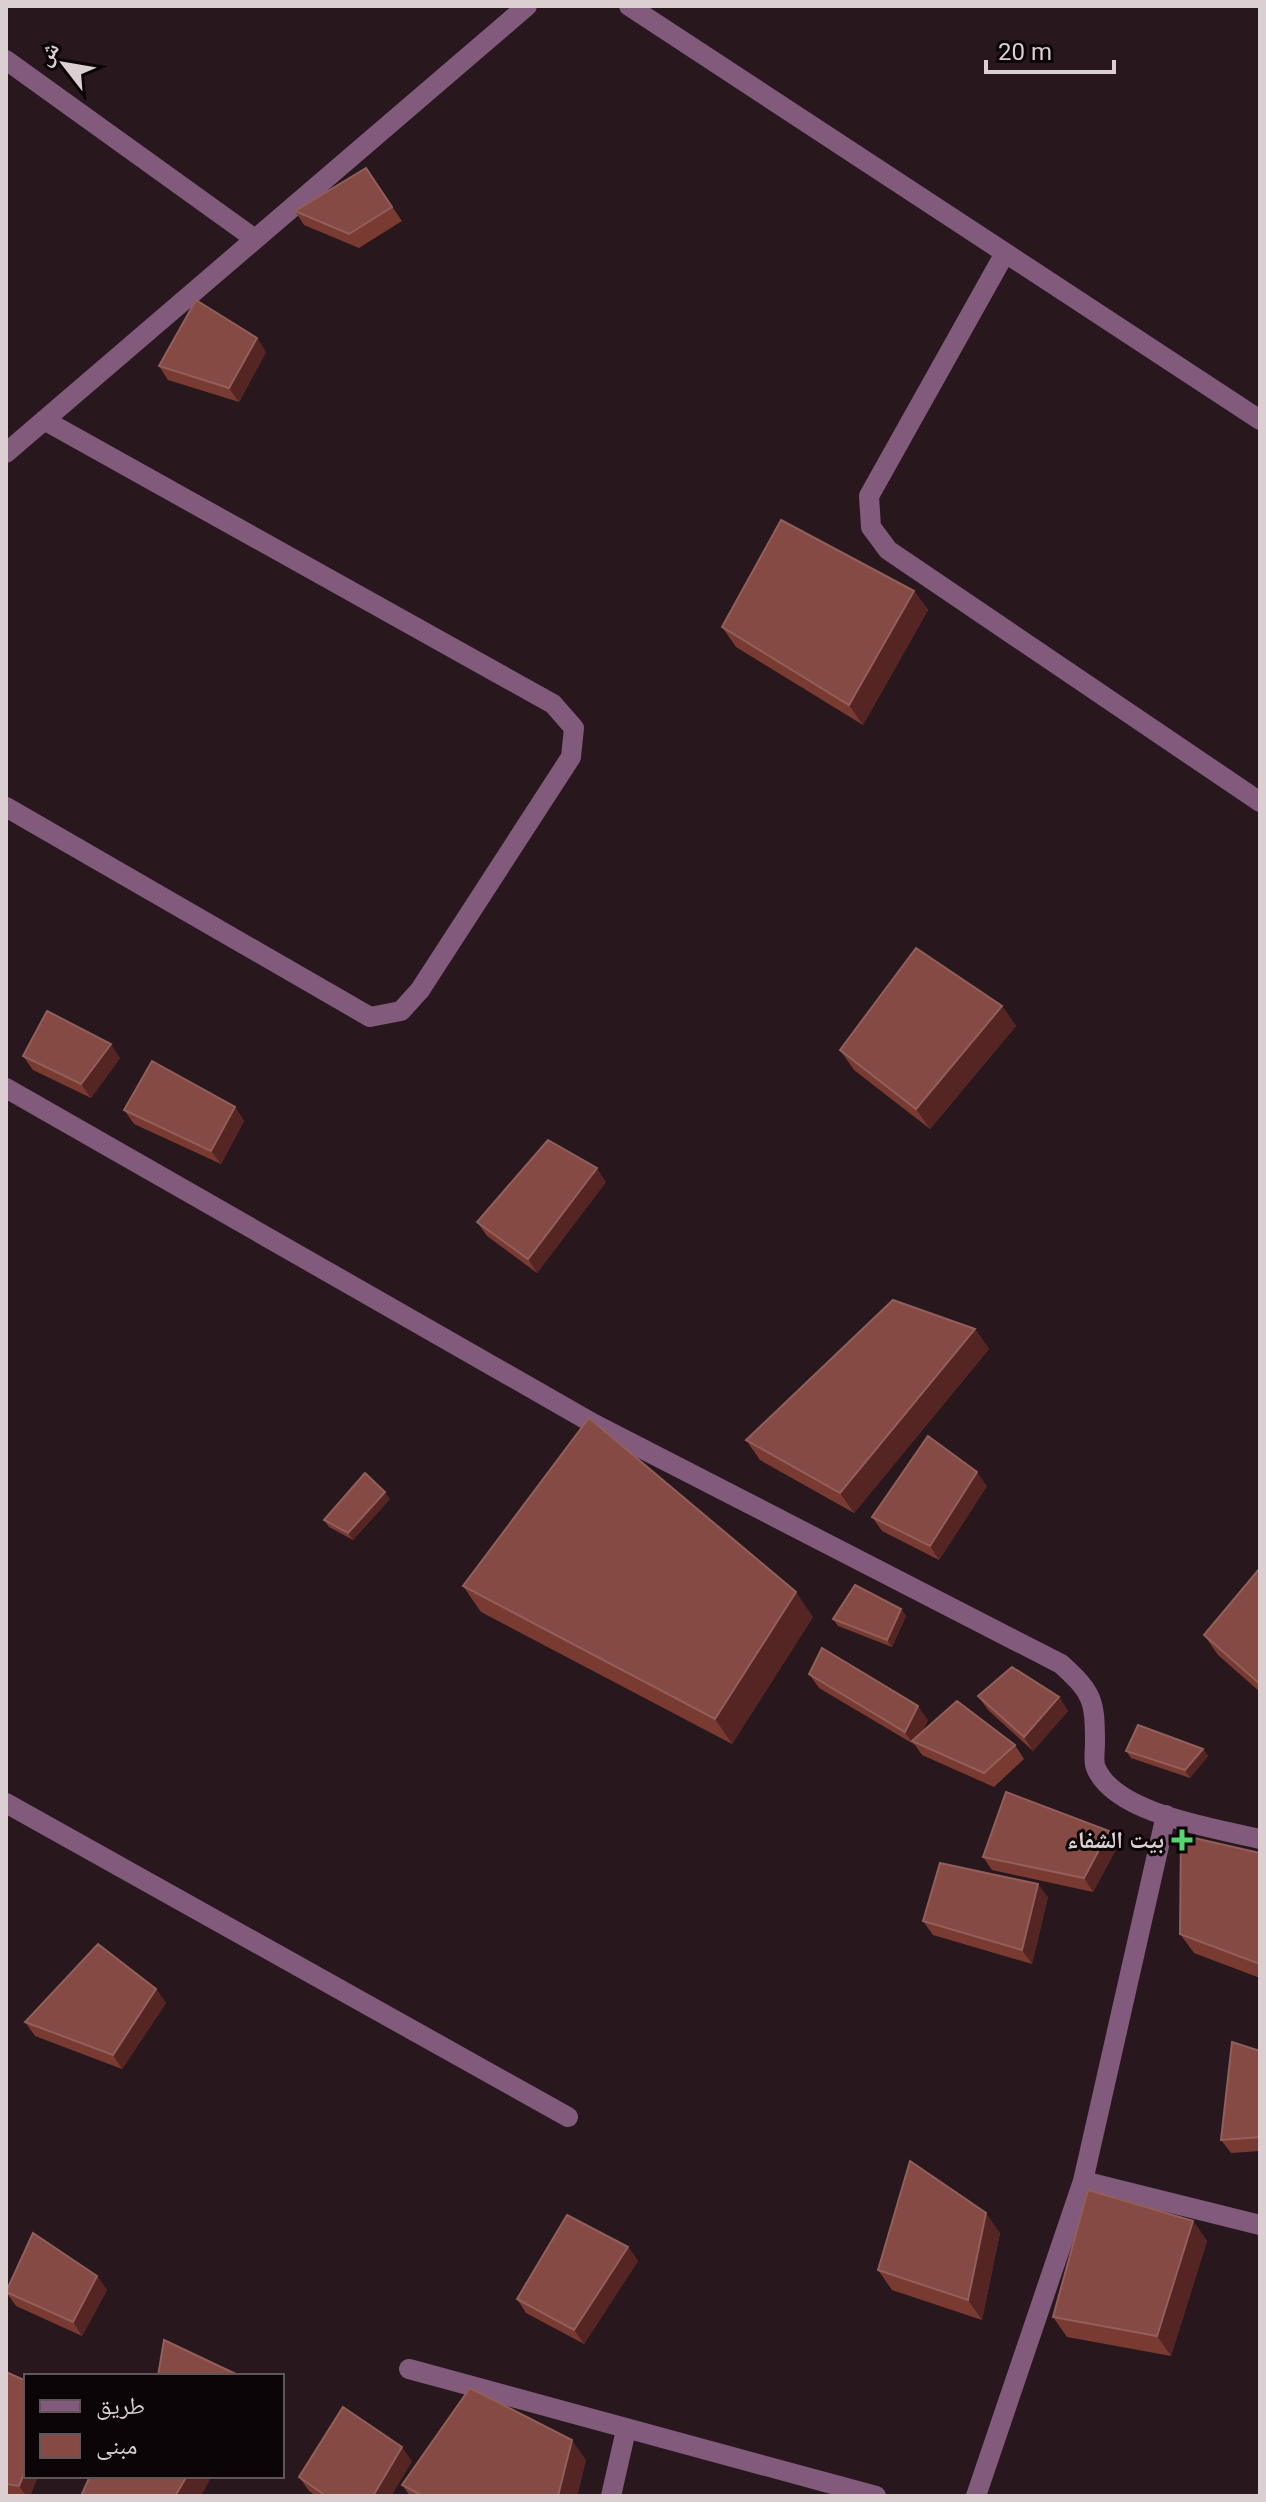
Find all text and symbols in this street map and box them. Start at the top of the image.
north arrow [24,24,104,104]
scale bar [986,24,1114,74]
text: ش [31,38,65,71]
text: 20 m [998,38,1052,66]
place label: بيت الشفاء [1067,1826,1164,1854]
marker: بيت الشفاء [1171,1829,1193,1851]
legend [24,2374,284,2478]
text: طريق [96,2392,145,2420]
text: مبنى [96,2432,137,2460]

